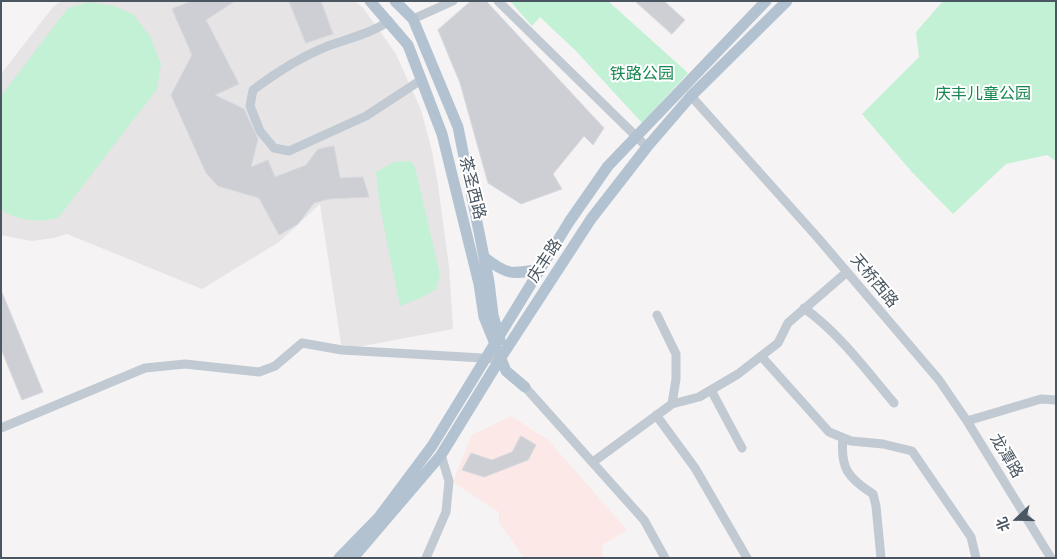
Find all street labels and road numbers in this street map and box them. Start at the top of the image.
street label: 茶圣西路 [455,155,489,221]
street label: 庆丰路 [524,236,566,286]
street label: 天桥西路 [846,250,902,312]
street label: 龙潭路 [985,430,1027,482]

